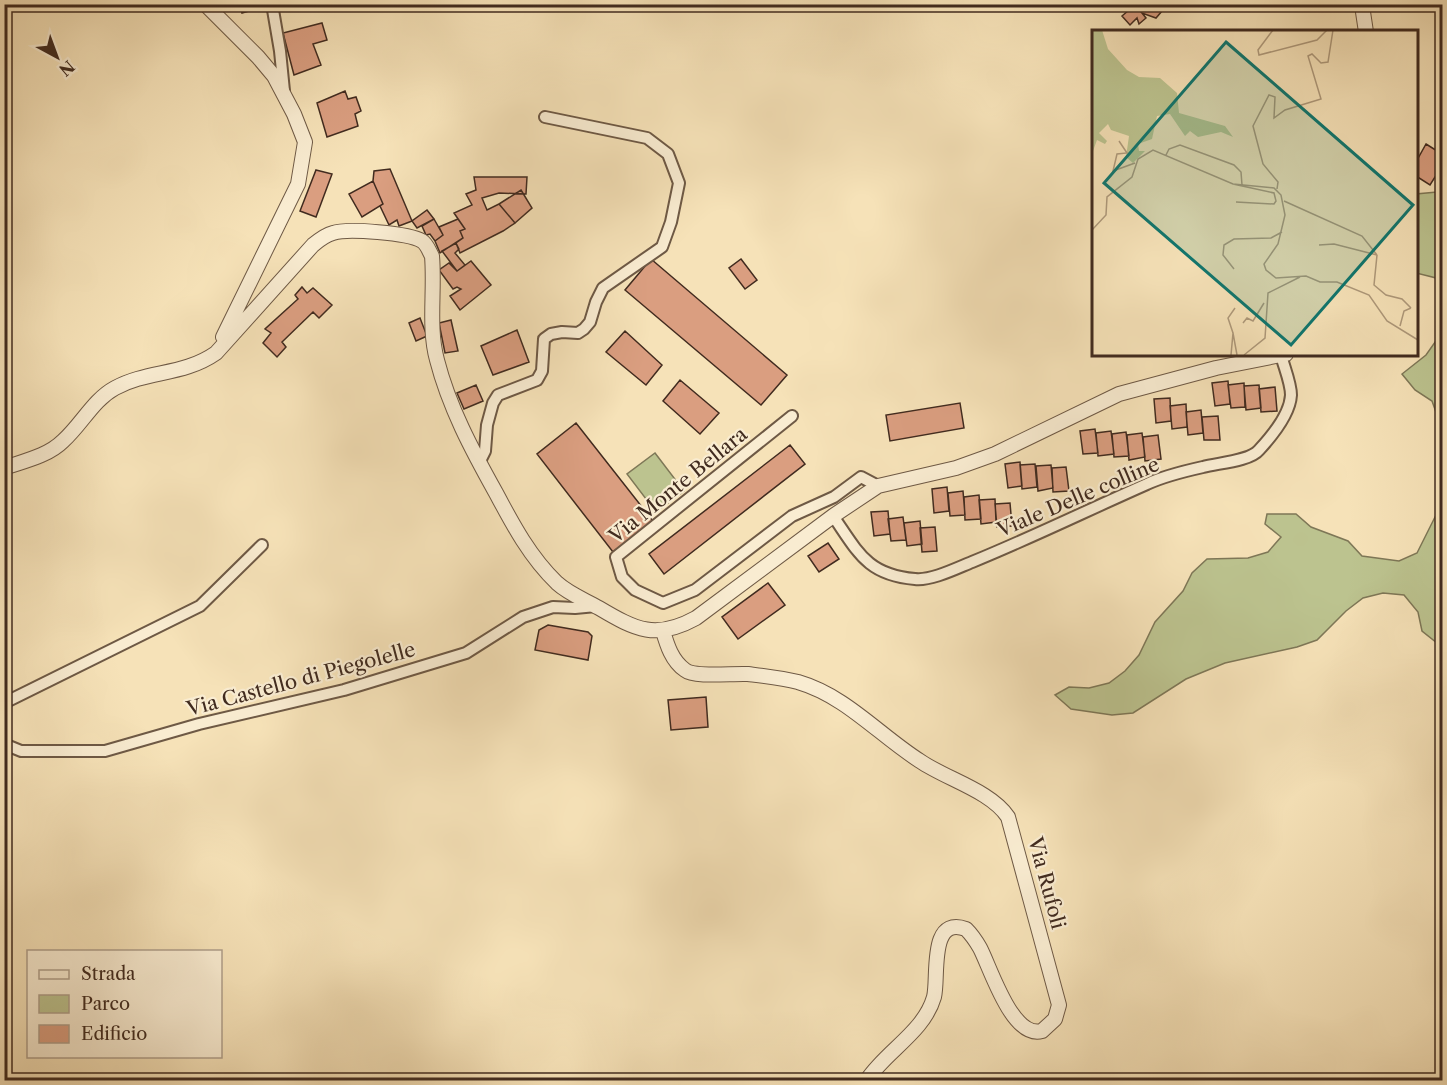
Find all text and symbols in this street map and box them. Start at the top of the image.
north arrow [27,27,87,87]
inset map [1092,30,1417,356]
text: N [55,56,79,80]
street label: Via Monte Bellara [603,422,752,549]
street label: Viale Delle colline [992,452,1163,542]
street label: Via Castello di Piegolelle [183,637,418,721]
street label: Via Rufoli [1023,833,1071,932]
legend [27,950,222,1058]
text: Strada [81,963,136,985]
text: Parco [81,993,130,1015]
text: Edificio [81,1023,147,1045]

